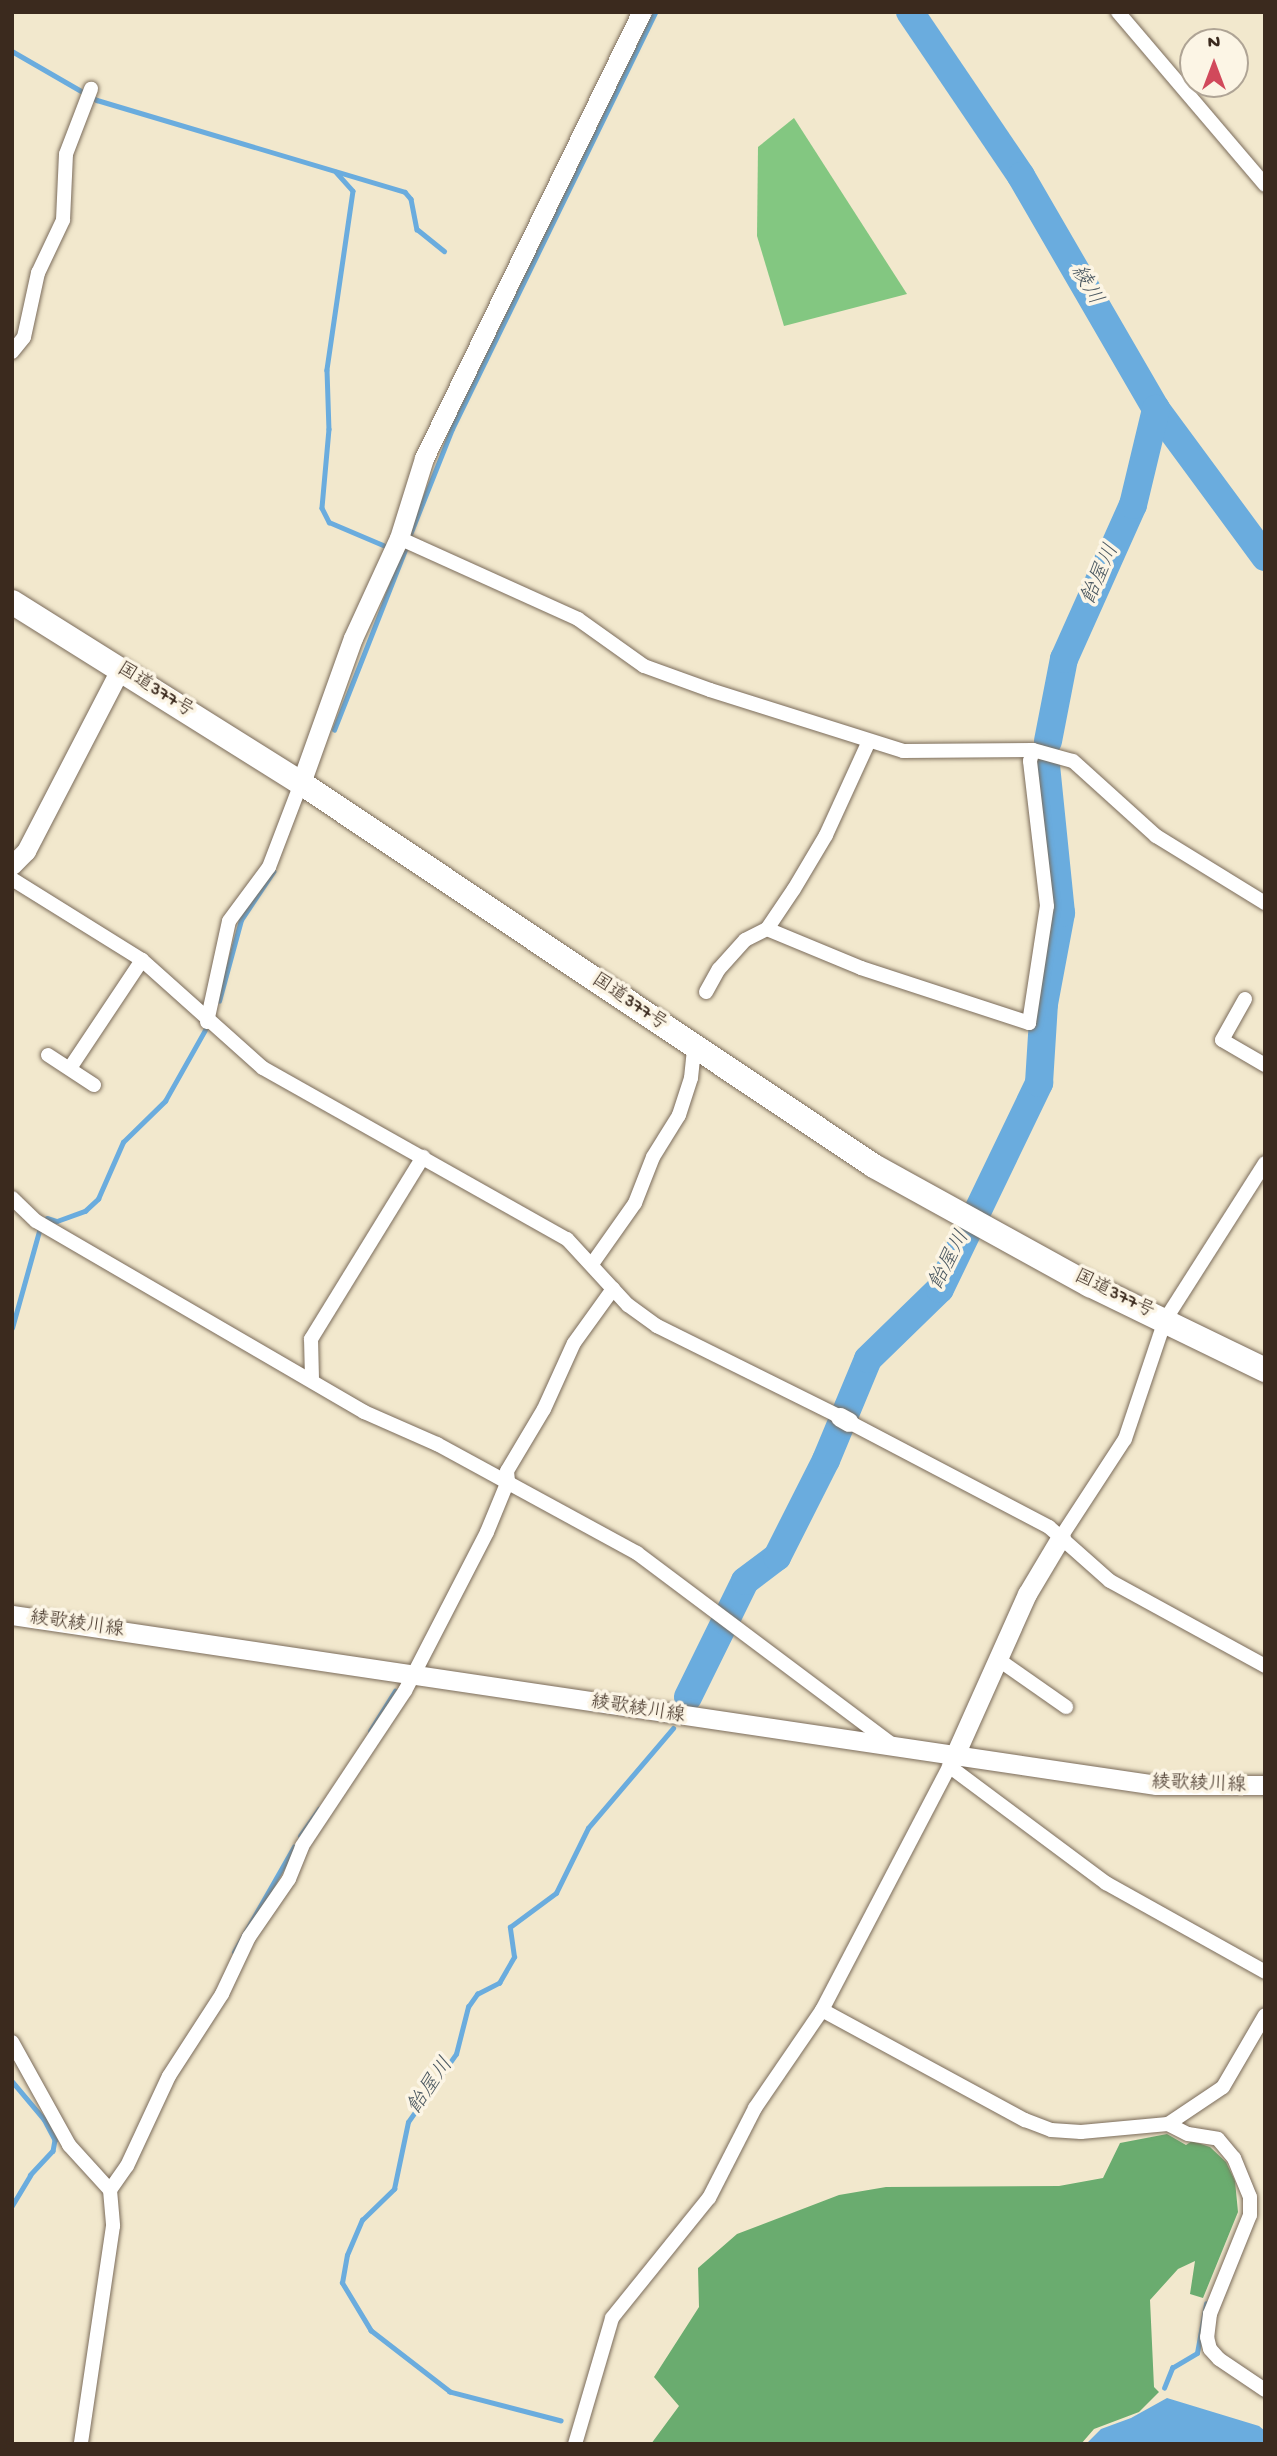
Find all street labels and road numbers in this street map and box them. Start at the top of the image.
street label: 国道377号 [112,658,198,724]
street label: 国道377号 [587,969,671,1037]
street label: 国道377号 [1070,1266,1158,1324]
street label: 綾歌綾川線 [28,1607,126,1643]
street label: 綾歌綾川線 [589,1691,687,1729]
street label: 綾歌綾川線 [1151,1772,1247,1798]

